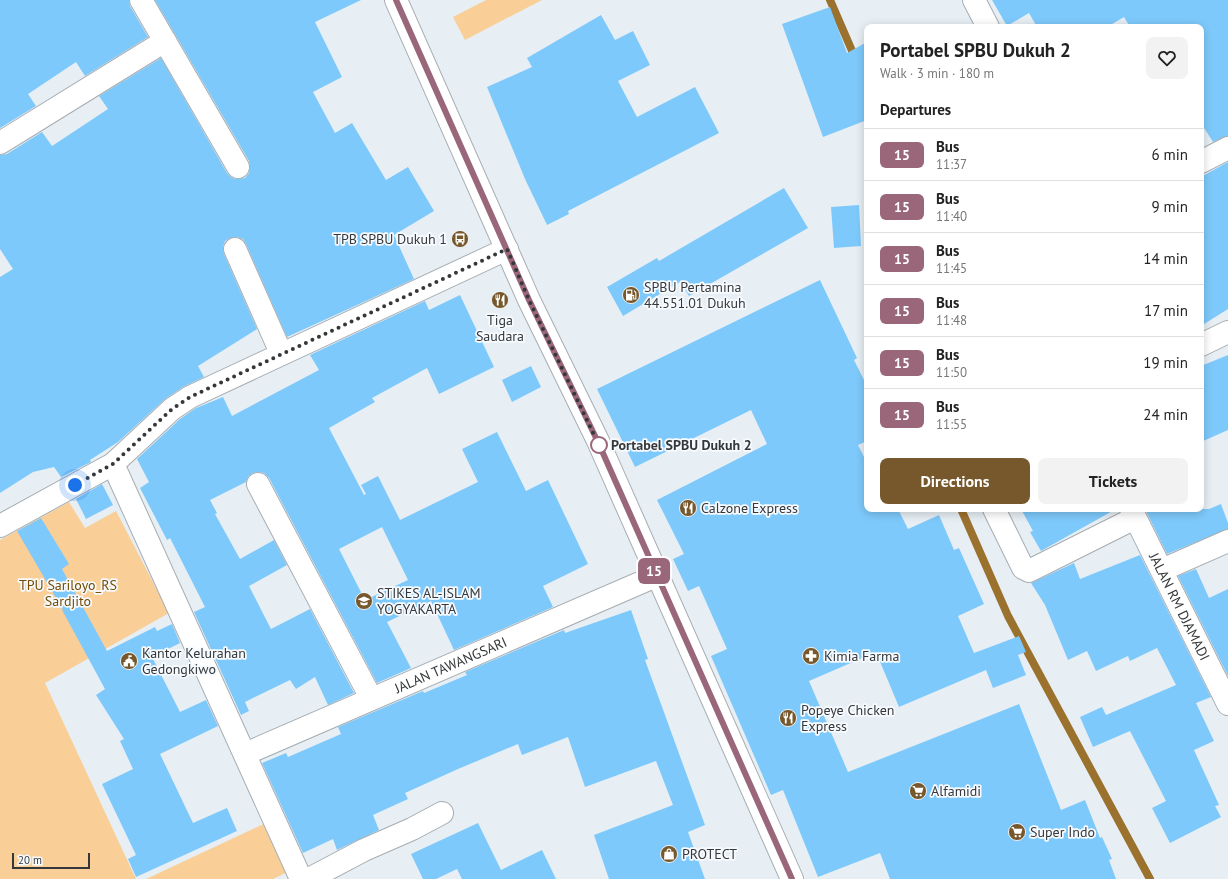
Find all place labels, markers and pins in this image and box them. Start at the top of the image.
bus stop icon: TPB SPBU Dukuh 1 [450,229,470,249]
place label: TPB SPBU Dukuh 1 [333,230,447,248]
place label: SPBU Pertamina 44.551.01 Dukuh [644,278,746,312]
fuel station icon: SPBU Pertamina 44.551.01 Dukuh [621,285,641,305]
restaurant icon: Tiga Saudara [490,290,510,310]
place label: Tiga Saudara [476,311,524,345]
marker: Portabel SPBU Dukuh 2 [590,436,608,454]
place label: Portabel SPBU Dukuh 2 [611,436,752,454]
restaurant icon: Calzone Express [678,498,698,518]
place label: Calzone Express [701,499,798,517]
place label: STIKES AL-ISLAM YOGYAKARTA [377,584,481,618]
school or university icon: STIKES AL-ISLAM YOGYAKARTA [354,591,374,611]
place label: Kantor Kelurahan Gedongkiwo [142,644,246,678]
pharmacy icon: Kimia Farma [801,646,821,666]
place label: Kimia Farma [824,647,899,665]
public building icon: Kantor Kelurahan Gedongkiwo [119,651,139,671]
place label: Popeye Chicken Express [801,701,894,735]
restaurant icon: Popeye Chicken Express [778,708,798,728]
supermarket icon: Alfamidi [908,781,928,801]
place label: Alfamidi [931,782,981,800]
supermarket icon: Super Indo [1007,822,1027,842]
place label: Super Indo [1030,823,1095,841]
shop icon: PROTECT [659,844,679,864]
place label: PROTECT [682,845,737,863]

